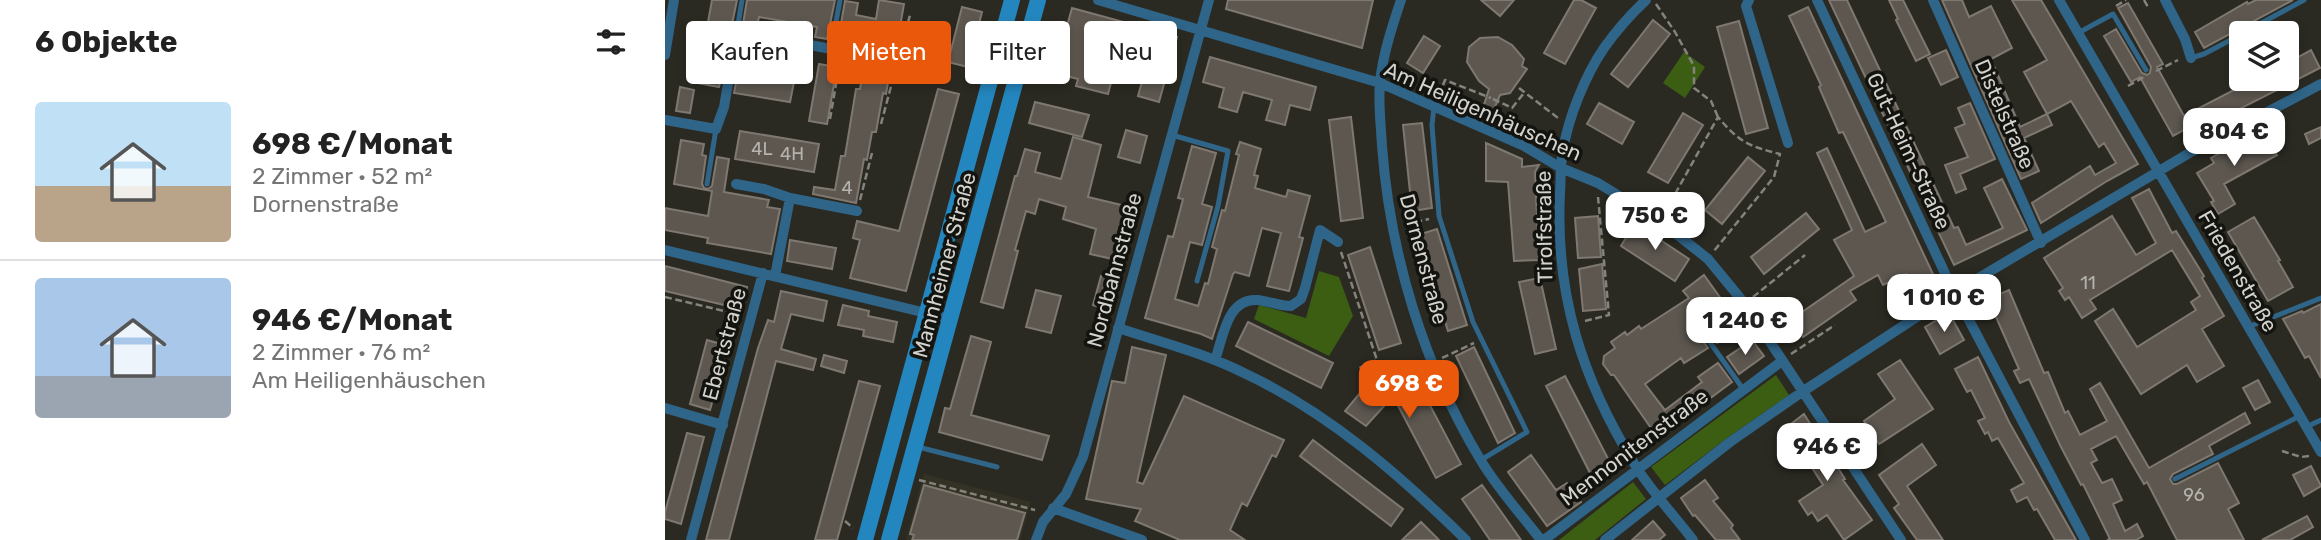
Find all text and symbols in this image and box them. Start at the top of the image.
chip: Kaufen [686,21,813,84]
chip: Mieten [827,21,951,84]
chip: Filter [965,21,1070,84]
chip: Neu [1084,21,1177,84]
map controls [2229,21,2299,91]
button: layers [2229,21,2299,91]
icon: filters [592,23,630,61]
text: 6 Objekte [35,24,178,60]
street label: Distelstraße [1970,55,2040,173]
street label: Am Heiligenhäuschen [1380,56,1586,166]
street label: Gut-Heim-Straße [1862,69,1956,233]
pin: 804 € [2185,108,2283,168]
text: 804 € [2199,117,2269,145]
text: 698 €/Monat [252,126,452,162]
icon: home [91,130,175,214]
house number: 4L [751,138,773,160]
house number: 4H [780,143,804,165]
text: 2 Zimmer · 52 m² [252,162,432,190]
street label: Mannheimer Straße [907,169,981,361]
street label: Tirolfstraße [1531,170,1557,284]
house number: 4 [841,177,853,199]
text: Dornenstraße [252,190,399,218]
street label: Nordbahnstraße [1081,190,1147,350]
street label: Dornenstraße [1395,191,1453,327]
pin: 750 € [1606,192,1704,252]
text: 750 € [1622,201,1688,229]
street label: Friedenstraße [2193,206,2283,336]
house number: 11 [2080,272,2096,294]
pin: 1 010 € [1879,274,2009,334]
text: 1 010 € [1903,283,1985,311]
street label: Ebertstraße [697,285,751,403]
pin: 1 240 € [1680,298,1810,357]
text: 946 €/Monat [252,302,452,338]
icon: home [91,306,175,390]
text: 1 240 € [1702,306,1788,334]
text: 2 Zimmer · 76 m² [252,338,430,366]
pin: 698 € [1360,360,1458,420]
text: Am Heiligenhäuschen [252,366,486,394]
text: 698 € [1375,369,1443,397]
street label: Mennonitenstraße [1555,383,1713,511]
pin: 946 € [1778,424,1876,483]
text: 946 € [1793,432,1861,460]
house number: 96 [2183,484,2205,506]

